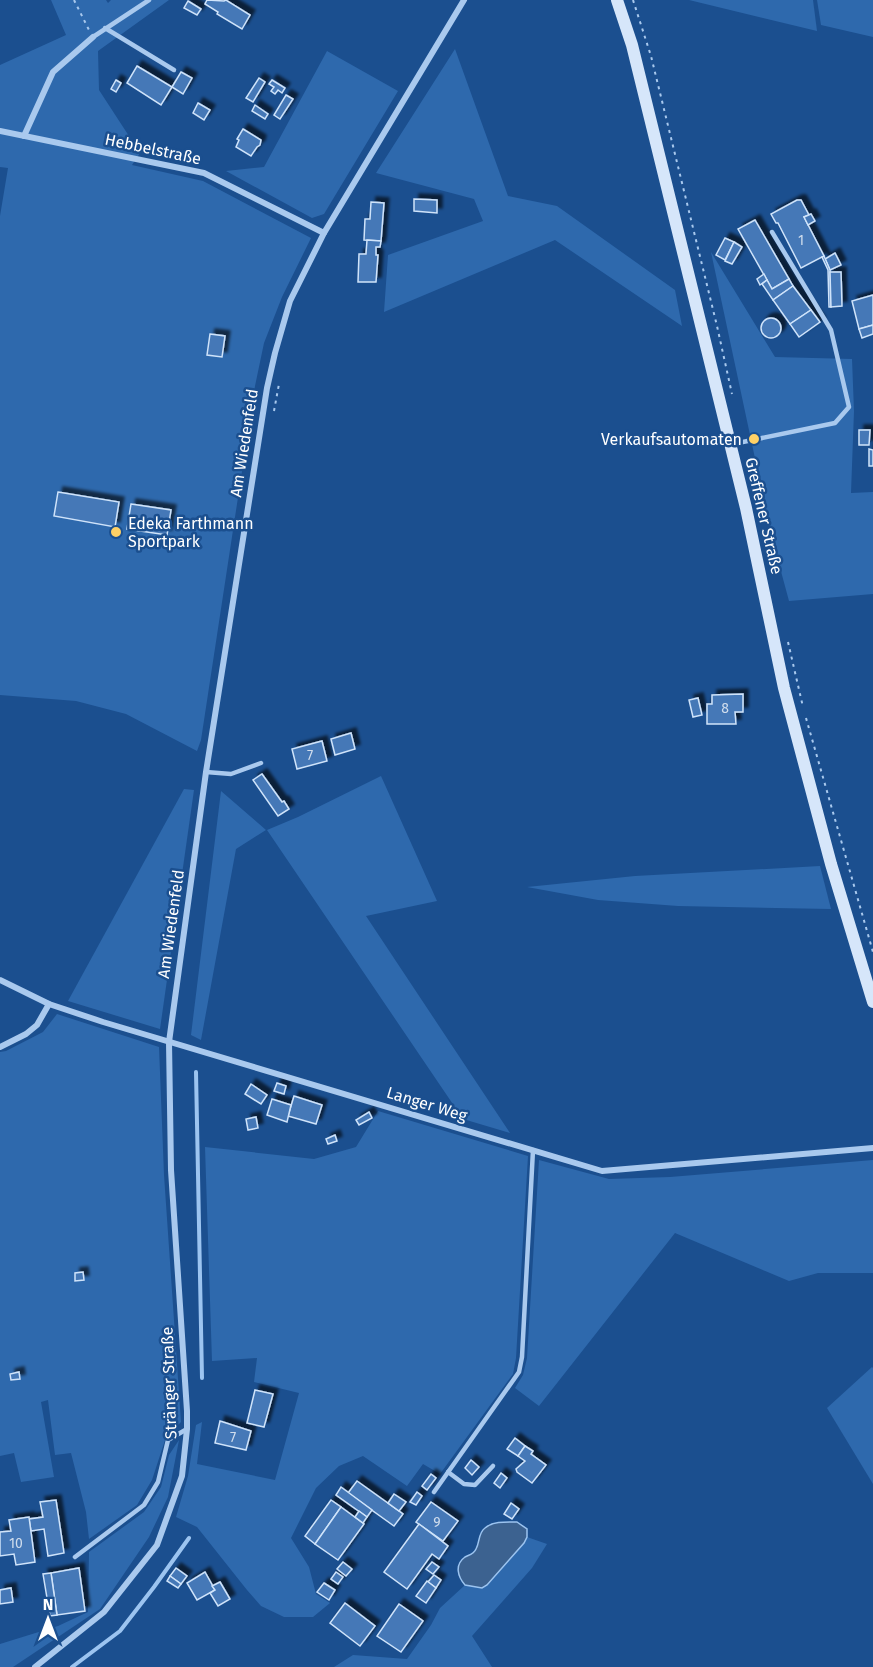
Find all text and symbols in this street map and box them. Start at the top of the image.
street label: Hebbelstraße [103,130,203,168]
house number: 1 [798,232,804,249]
street label: Am Wiedenfeld [226,388,262,498]
place label: Verkaufsautomaten [601,430,742,449]
marker: Verkaufsautomaten [747,432,761,446]
street label: Greffener Straße [741,456,787,576]
place label: Edeka Farthmann Sportpark [128,514,254,551]
marker: Edeka Farthmann Sportpark [109,525,123,539]
house number: 8 [721,700,729,717]
house number: 7 [307,747,313,764]
street label: Am Wiedenfeld [154,869,188,979]
street label: Langer Weg [384,1083,470,1125]
street label: Stränger Straße [158,1326,180,1440]
house number: 7 [230,1429,236,1446]
house number: 9 [433,1514,441,1531]
house number: 10 [9,1535,23,1552]
north arrow [18,1589,78,1649]
text: N [43,1595,53,1614]

